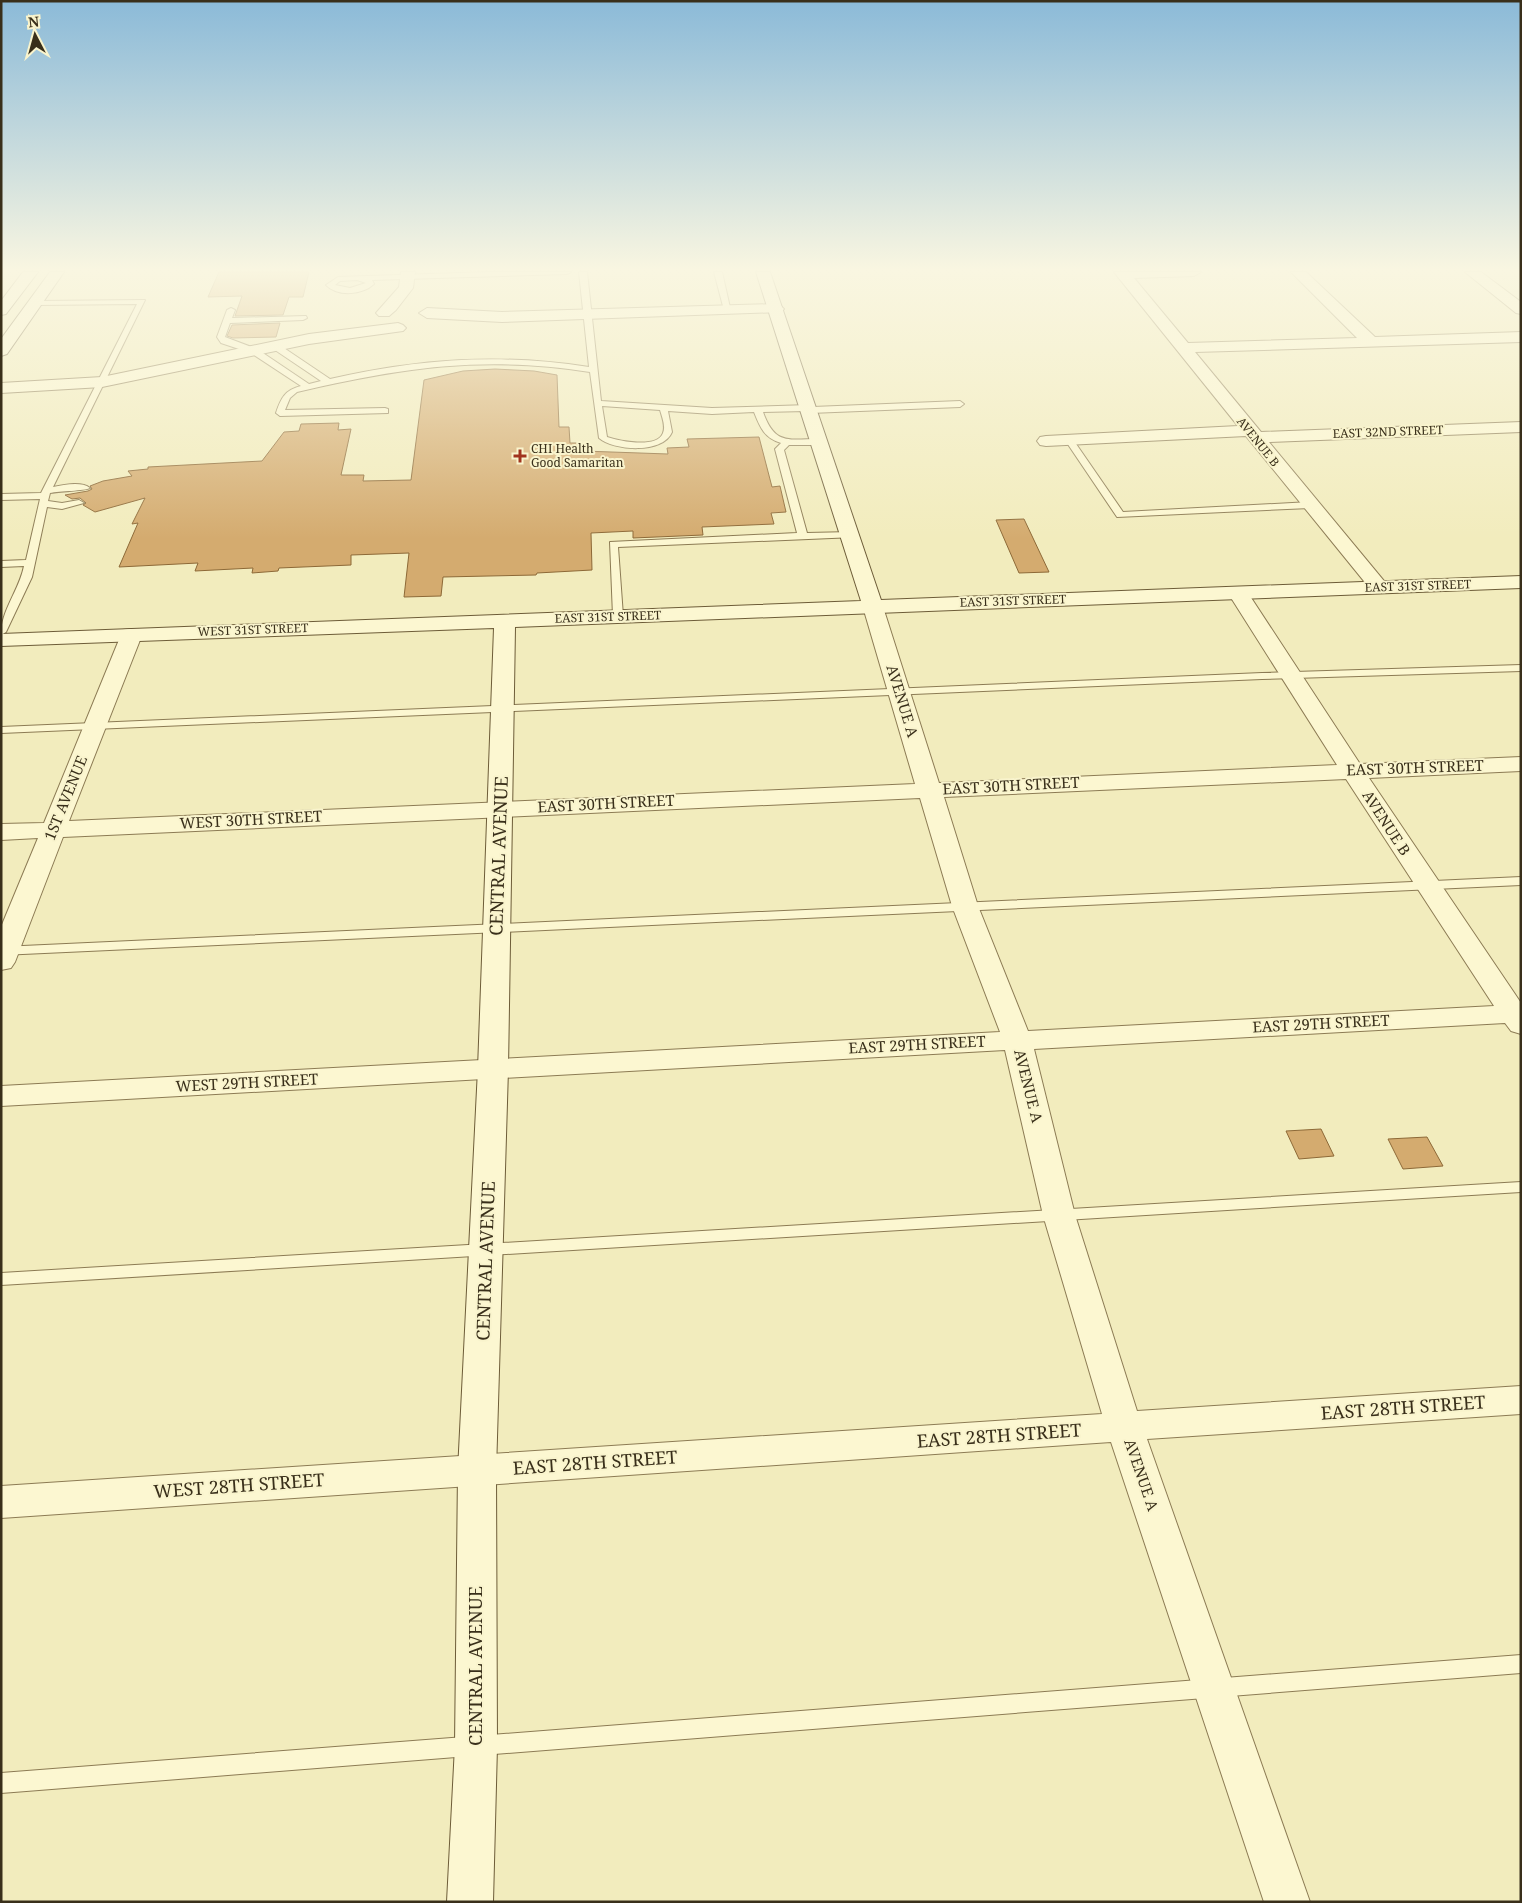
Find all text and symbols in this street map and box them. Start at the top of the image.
north arrow [10,10,60,60]
text: N [27,12,40,32]
street label: AVENUE B [1233,413,1284,470]
street label: EAST 32ND STREET [1332,421,1444,442]
place label: CHI Health Good Samaritan [531,440,624,471]
marker: CHI Health Good Samaritan [513,449,527,463]
street label: EAST 31ST STREET [1364,575,1472,596]
street label: EAST 31ST STREET [959,590,1067,611]
street label: EAST 31ST STREET [554,606,662,627]
street label: WEST 31ST STREET [197,619,309,640]
street label: AVENUE A [882,662,924,740]
street label: 1ST AVENUE [39,752,91,843]
street label: EAST 30TH STREET [1346,755,1484,779]
street label: EAST 30TH STREET [942,771,1080,799]
street label: CENTRAL AVENUE [483,776,513,936]
street label: AVENUE B [1358,786,1415,859]
street label: EAST 30TH STREET [537,789,675,817]
street label: WEST 30TH STREET [179,805,323,833]
street label: EAST 29TH STREET [1252,1009,1390,1037]
street label: EAST 29TH STREET [848,1030,986,1058]
street label: AVENUE A [1010,1047,1048,1125]
street label: WEST 29TH STREET [175,1068,319,1096]
street label: CENTRAL AVENUE [470,1181,500,1341]
street label: EAST 28TH STREET [1320,1389,1486,1425]
street label: EAST 28TH STREET [916,1417,1082,1453]
street label: AVENUE A [1120,1436,1164,1514]
street label: EAST 28TH STREET [512,1444,678,1480]
street label: WEST 28TH STREET [153,1467,325,1503]
street label: CENTRAL AVENUE [463,1586,487,1746]

